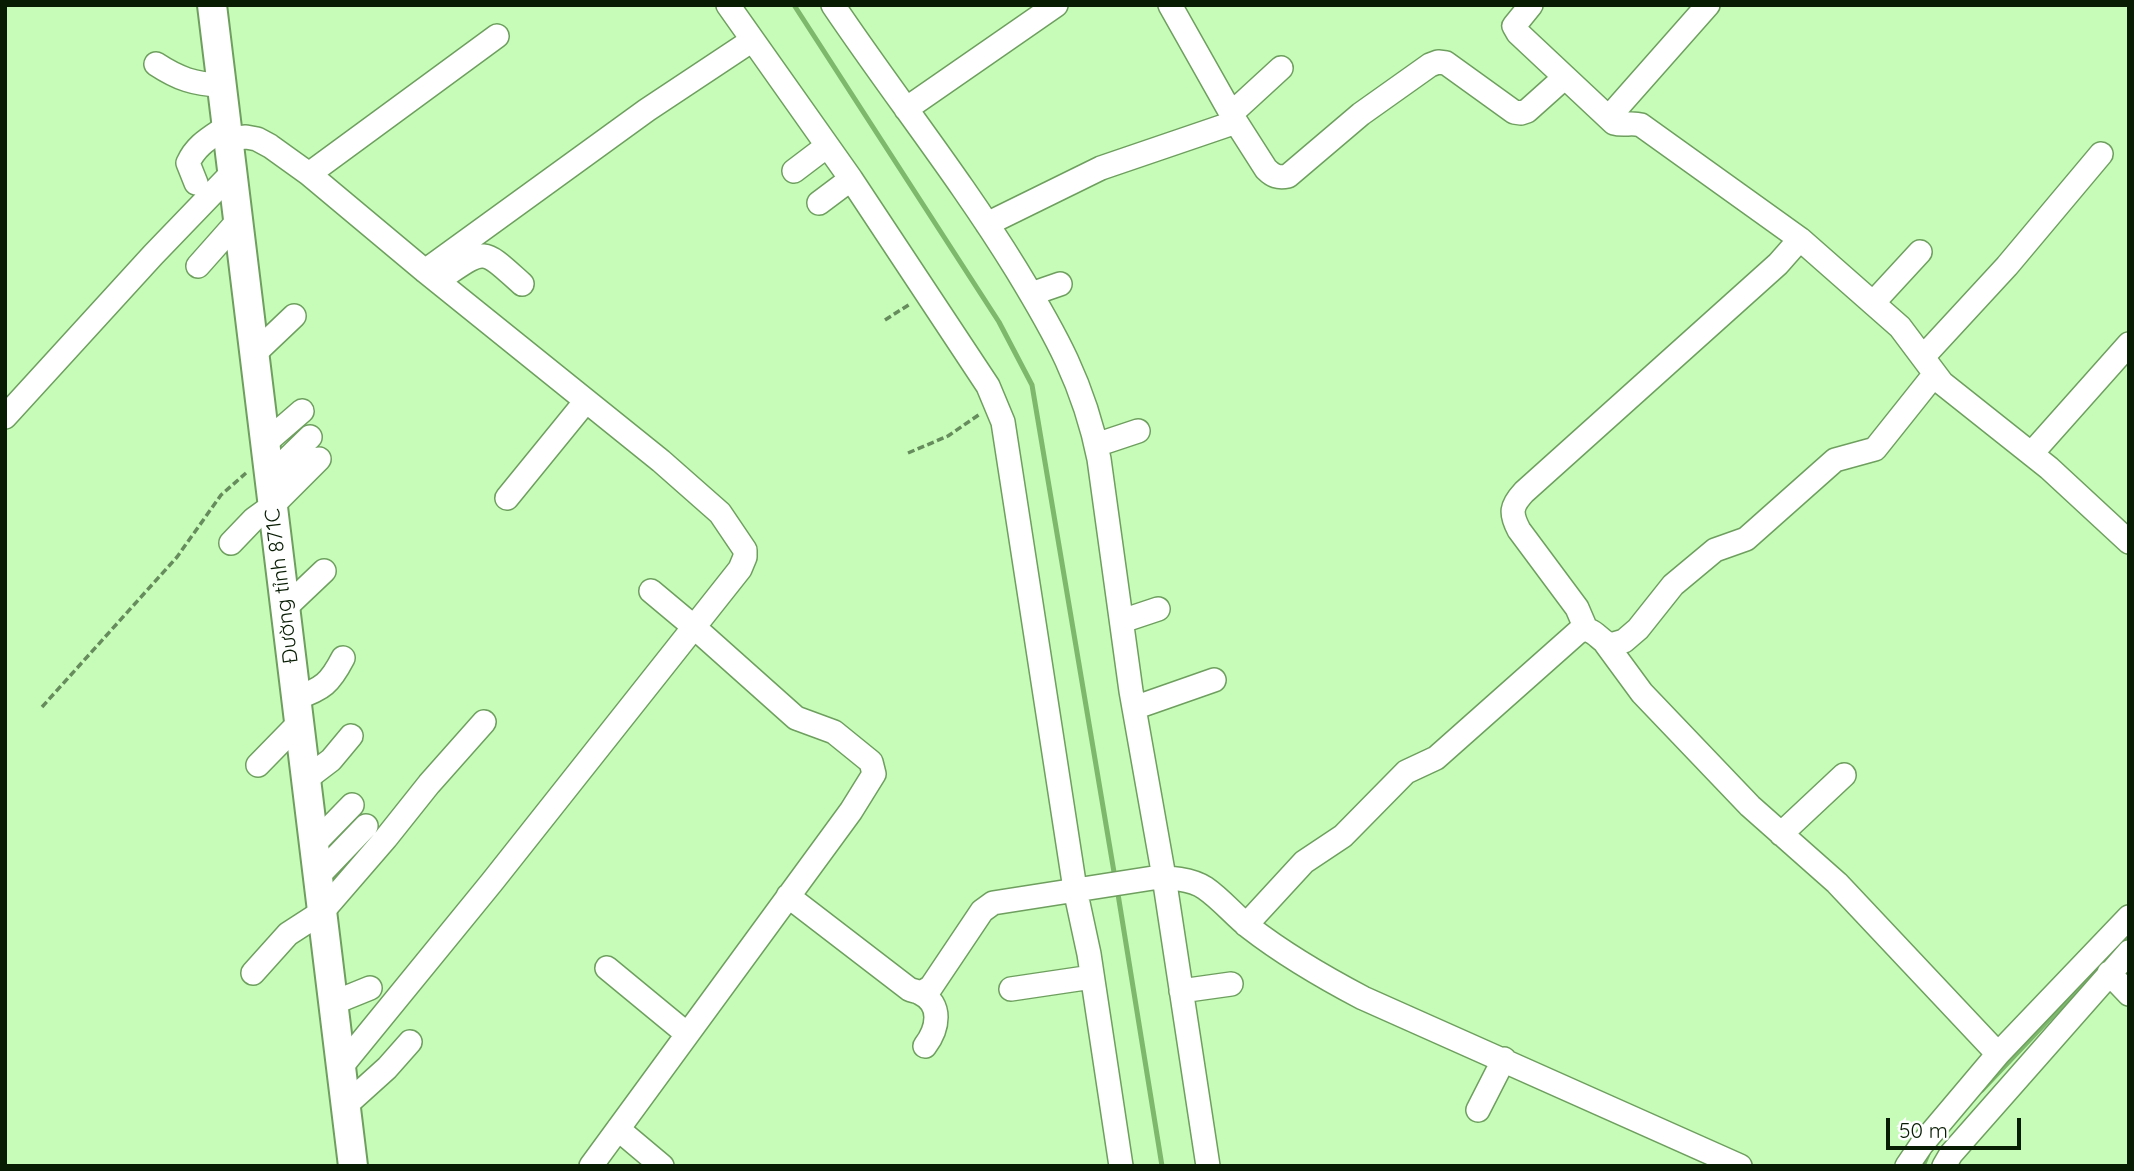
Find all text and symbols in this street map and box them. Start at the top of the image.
street label: Đường tỉnh 871C [260,507,304,665]
scale bar [1889,1104,2024,1148]
text: 50 m [1899,1117,1948,1143]

